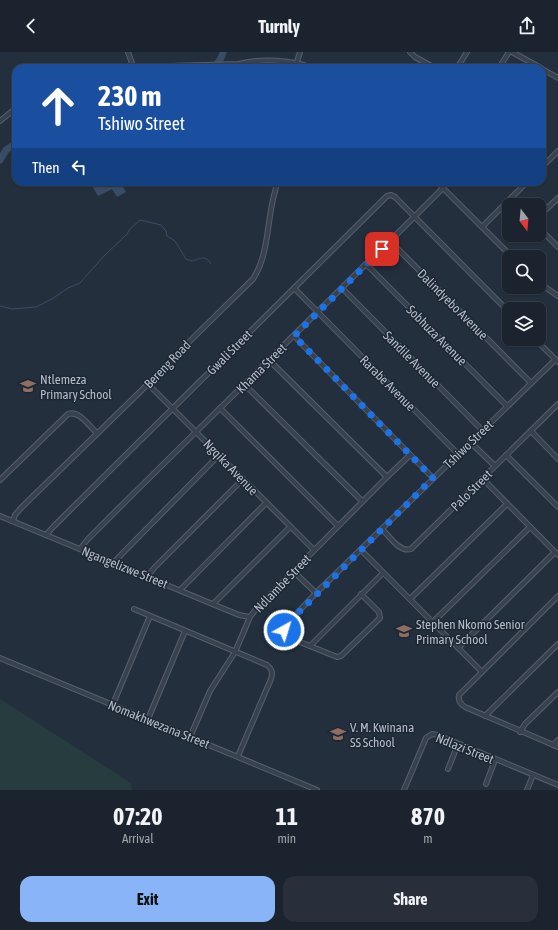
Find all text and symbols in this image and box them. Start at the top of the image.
icon: back [20,15,42,37]
icon: share [516,15,538,37]
text: Turnly [258,16,300,37]
icon: ahead [32,80,84,132]
text: 230 m [98,80,161,112]
text: Tshiwo Street [98,113,185,134]
icon: left [68,156,90,178]
text: Then [32,159,60,176]
north arrow [502,198,546,242]
map controls [502,198,546,346]
pin [365,232,399,266]
icon: arrive [371,238,393,260]
button: search [502,250,546,294]
street label: Dalindyebo Avenue [414,266,491,343]
street label: Sobhuza Avenue [403,302,470,369]
button: layers [502,302,546,346]
street label: Gwali Street [204,327,255,378]
street label: Sandile Avenue [380,328,443,391]
street label: Bereng Road [141,337,194,391]
street label: Khama Street [233,340,290,396]
street label: Rarabe Avenue [357,353,418,414]
place label: Ntlemeza Primary School [40,372,112,402]
school or university icon: Ntlemeza Primary School [19,377,37,395]
street label: Tshiwo Street [441,417,496,472]
street label: Ngqika Avenue [200,436,261,498]
street label: Palo Street [448,467,495,514]
street label: Ngangelizwe Street [80,543,170,592]
street label: Ndlambe Street [251,551,314,616]
position arrow [263,609,305,651]
place label: Stephen Nkomo Senior Primary School [416,617,525,647]
school or university icon: Stephen Nkomo Senior Primary School [395,622,413,640]
street label: Nomakhwezana Street [106,697,212,752]
place label: V. M. Kwinana SS School [350,720,414,750]
school or university icon: V. M. Kwinana SS School [329,725,347,743]
street label: Ndlazi Street [434,730,496,767]
text: 07:20 [113,803,162,830]
text: 11 [276,803,298,830]
text: 870 [411,803,445,830]
text: Arrival [122,831,154,846]
text: min [277,831,296,846]
text: m [423,831,433,846]
button: Exit [20,876,275,922]
button: Share [283,876,538,922]

